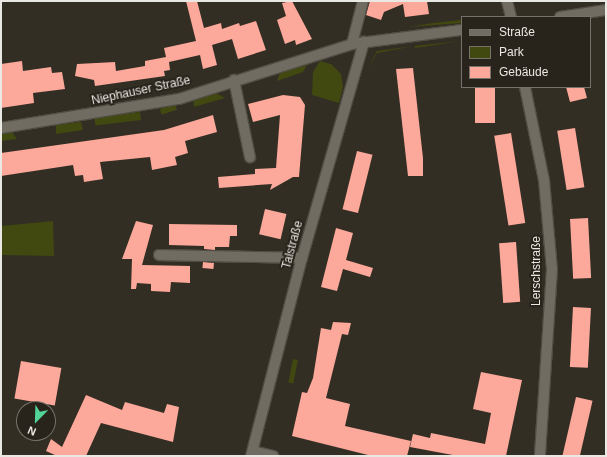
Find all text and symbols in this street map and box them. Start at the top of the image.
legend [461,16,591,88]
text: Straße [499,25,535,39]
text: Park [499,45,524,59]
text: Gebäude [499,65,548,79]
street label: Niephauser Straße [90,73,192,109]
street label: Talstraße [280,219,306,271]
street label: Lerschstraße [530,236,544,306]
north arrow [16,401,56,441]
text: N [26,424,38,438]

